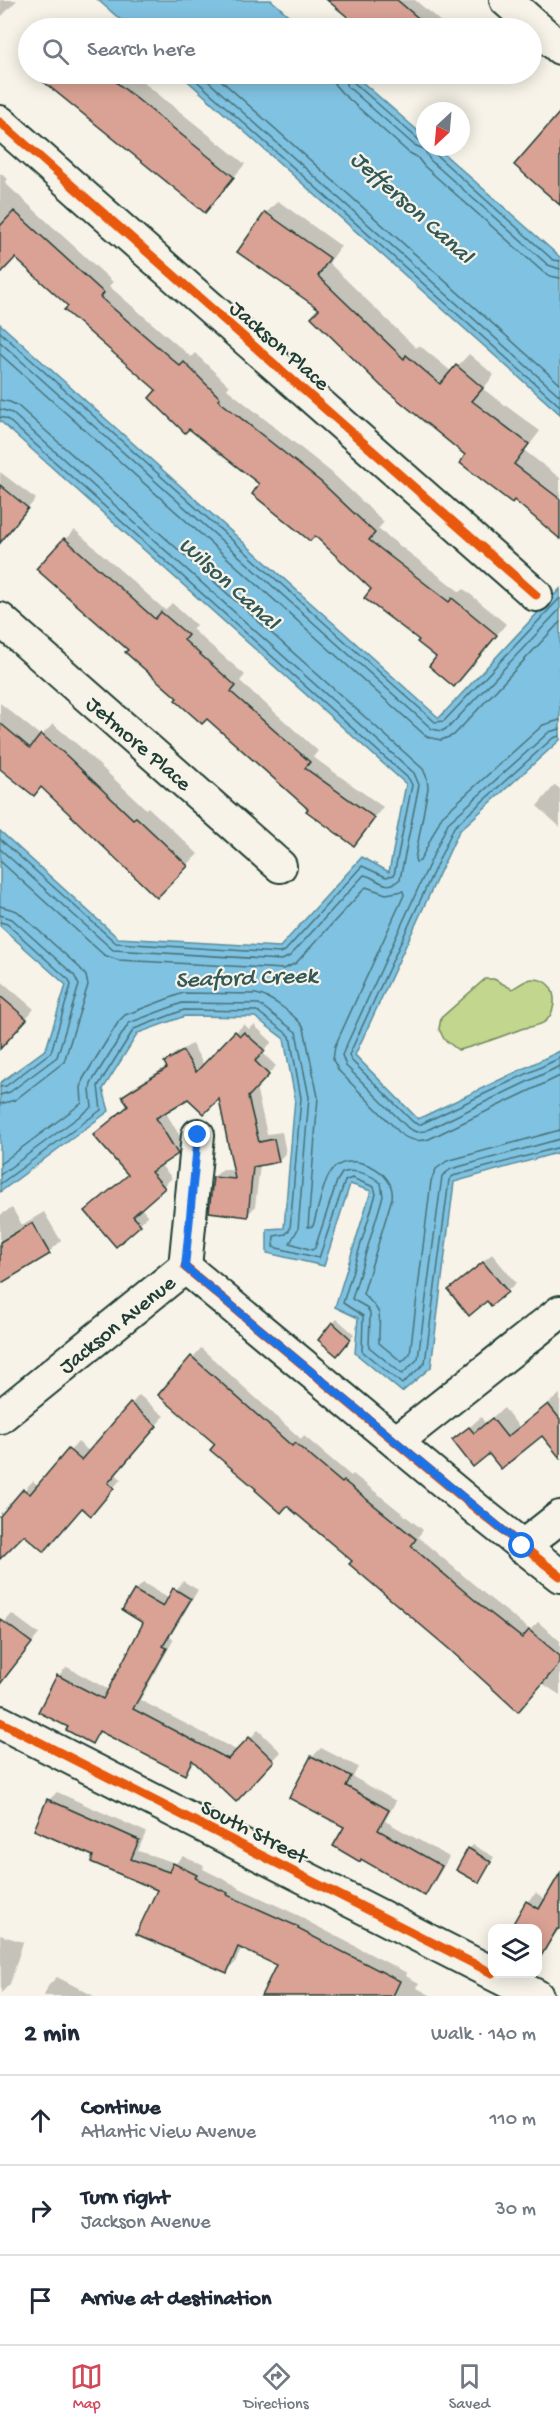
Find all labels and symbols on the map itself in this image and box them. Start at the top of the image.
north arrow [416,102,470,156]
water label: Jefferson Canal [343,146,479,273]
street label: Jackson Place [223,296,334,398]
water label: Wilson Canal [171,532,285,639]
street label: Jetmore Place [79,692,196,798]
water label: Seaford Creek [175,962,320,996]
route end [184,1121,210,1147]
street label: Jackson Avenue [55,1271,183,1381]
route start [508,1532,534,1558]
street label: South Street [195,1796,313,1873]

